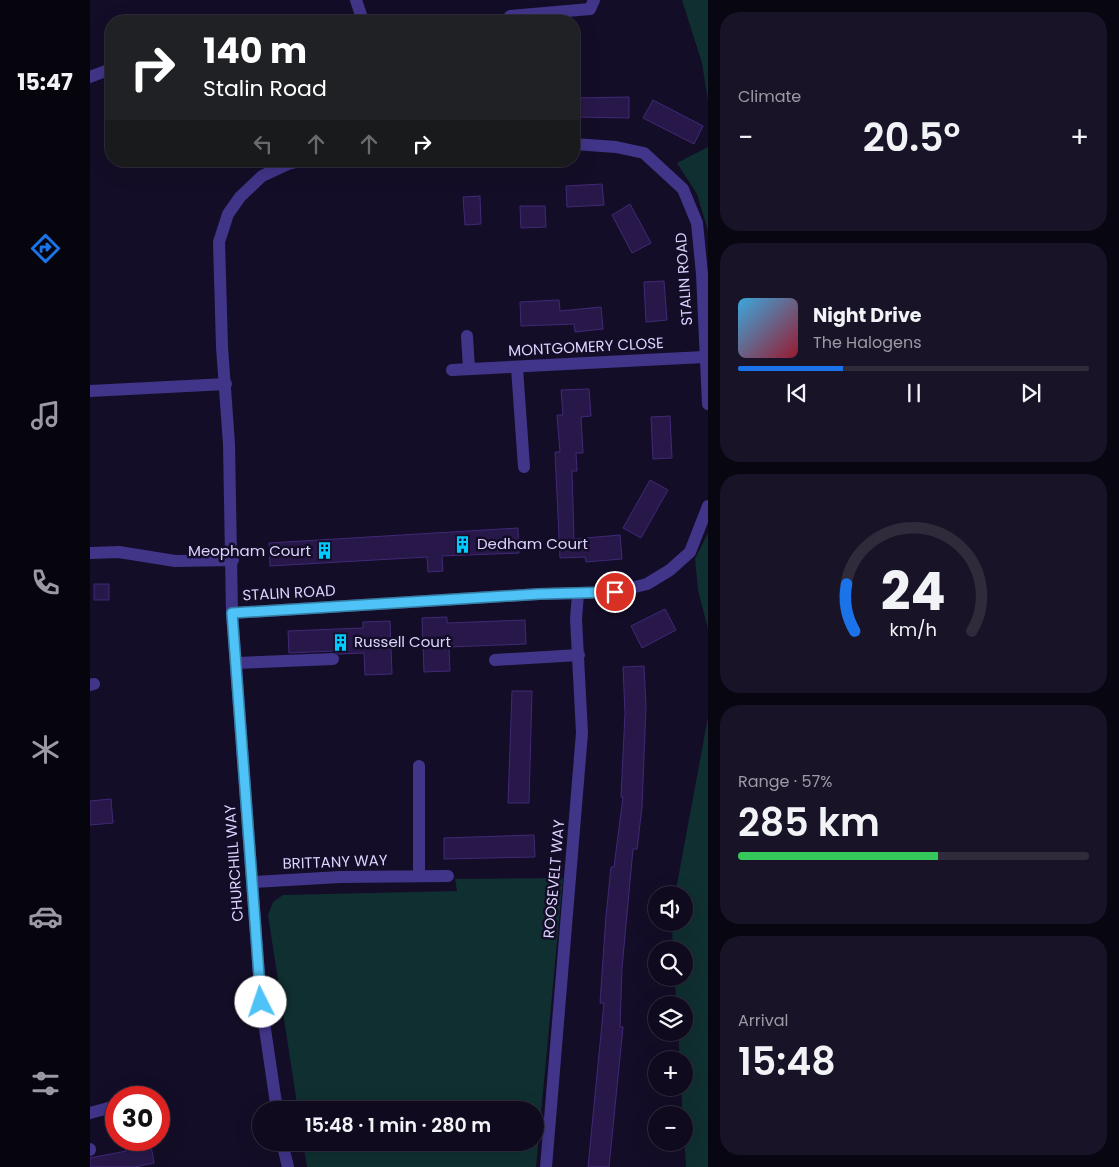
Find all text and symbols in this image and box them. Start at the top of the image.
text: 140 m [203,26,307,75]
icon: right [120,35,185,100]
text: 15:47 [17,67,73,98]
text: Stalin Road [203,73,327,104]
text: Climate [738,85,801,108]
text: 20.5° [863,111,960,164]
text: − [738,118,753,157]
text: + [1070,118,1089,157]
icon: left [249,130,277,158]
icon: ahead [302,130,330,158]
icon: ahead [355,130,383,158]
icon: right [408,130,436,158]
icon: directions [28,231,63,266]
street label: STALIN ROAD [670,232,697,326]
text: Night Drive [813,302,922,329]
text: The Halogens [813,331,921,354]
street label: MONTGOMERY CLOSE [508,332,664,361]
icon: previous [783,379,811,407]
icon: pause [900,379,928,407]
icon: next [1017,379,1045,407]
icon: music [28,398,63,433]
place label: Dedham Court [477,533,588,554]
building icon: Dedham Court [453,534,473,554]
place label: Meopham Court [188,540,311,561]
building icon: Meopham Court [315,541,335,561]
text: 24 [881,555,946,628]
icon: phone [28,565,63,600]
pin [594,571,636,613]
icon: arrive [601,578,629,606]
street label: STALIN ROAD [242,580,336,605]
text: km/h [890,617,937,642]
place label: Russell Court [354,631,451,652]
building icon: Russell Court [330,632,350,652]
icon: climate [28,732,63,767]
text: Range · 57% [738,770,832,793]
text: 285 km [738,796,880,849]
street label: CHURCHILL WAY [219,804,248,922]
street label: ROOSEVELT WAY [538,818,569,939]
street label: BRITTANY WAY [282,849,388,874]
map controls [648,886,693,1151]
button: sound [648,886,693,931]
icon: car [28,899,63,934]
button: search [648,941,693,986]
position arrow [234,975,286,1027]
button: layers [648,996,693,1041]
text: Arrival [738,1009,788,1032]
text: 15:48 [738,1035,836,1088]
button: + [648,1051,693,1096]
icon: filters [28,1066,63,1101]
speed limit sign: 30 [105,1086,170,1151]
button: − [648,1106,693,1151]
text: 15:48 · 1 min · 280 m [305,1112,491,1139]

